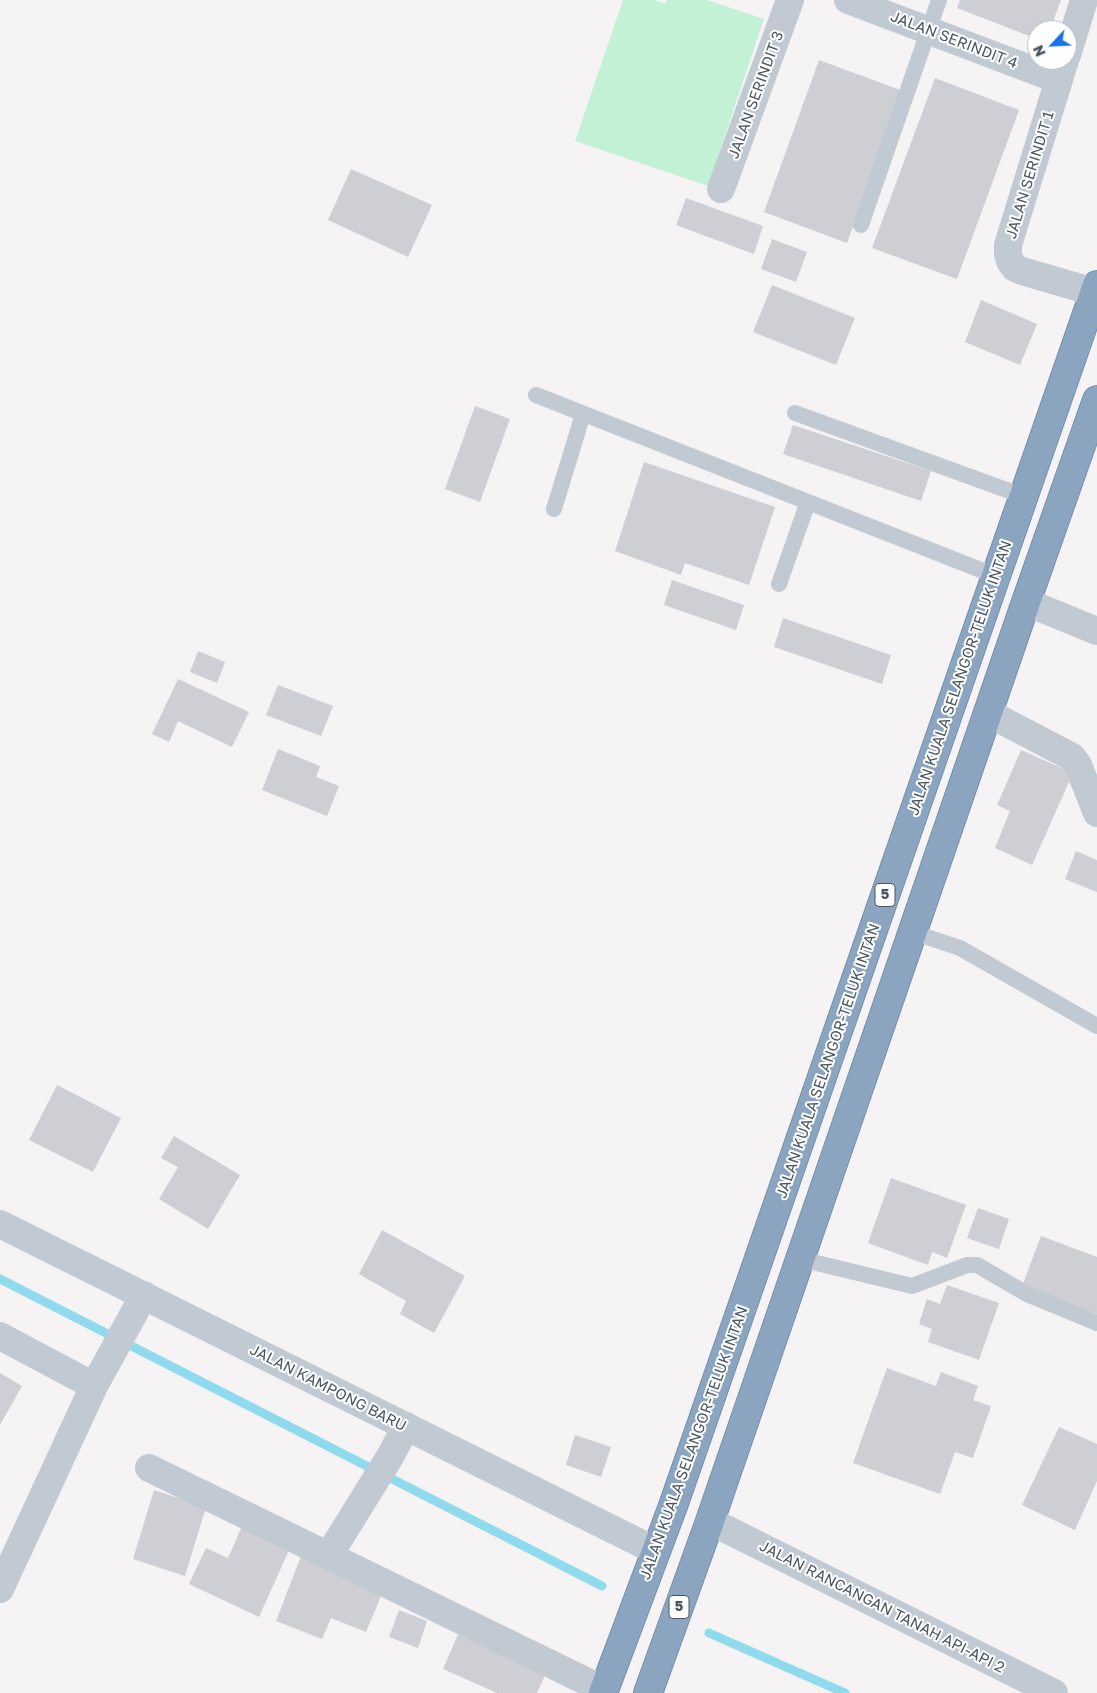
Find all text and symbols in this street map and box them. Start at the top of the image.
street label: JALAN SERINDIT 4 [888,7,1020,73]
north arrow [1027,20,1077,70]
street label: JALAN SERINDIT 3 [725,29,787,161]
text: N [1029,43,1049,60]
street label: JALAN SERINDIT 1 [1002,109,1058,241]
street label: JALAN KUALA SELANGOR-TELUK INTAN [904,538,1016,818]
road number: 5 [875,884,895,906]
street label: JALAN KUALA SELANGOR-TELUK INTAN [772,921,884,1201]
street label: JALAN KUALA SELANGOR-TELUK INTAN [636,1304,752,1582]
street label: JALAN KAMPONG BARU [247,1341,409,1435]
street label: JALAN RANCANGAN TANAH API-API 2 [756,1537,1008,1677]
road number: 5 [669,1595,689,1618]

